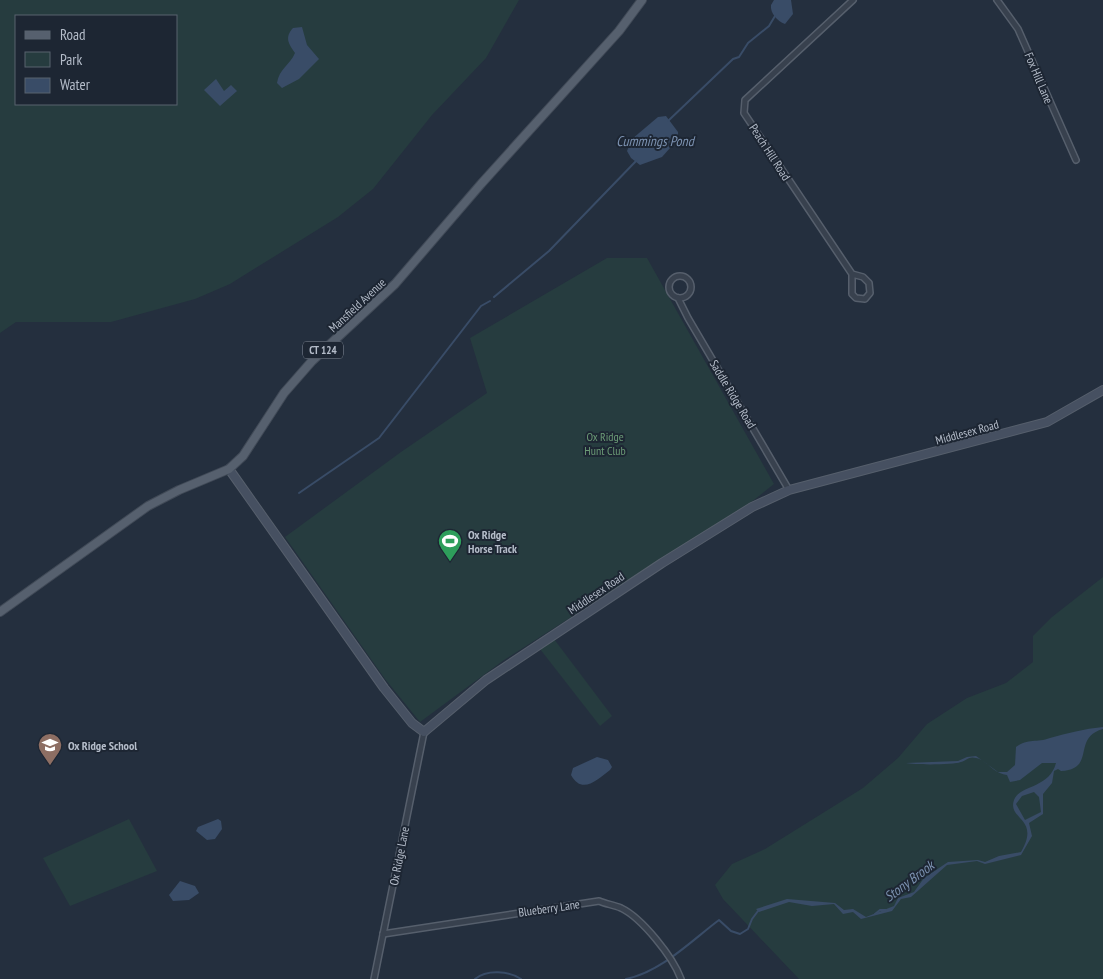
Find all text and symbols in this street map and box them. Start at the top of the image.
legend [15,15,178,105]
text: Road [60,25,86,44]
text: Park [60,50,82,69]
street label: Fox Hill Lane [1022,50,1056,106]
text: Water [60,75,91,94]
street label: Peach Hill Road [746,121,794,183]
water label: Cummings Pond [616,132,696,150]
street label: Mansfield Avenue [325,275,389,335]
road number: CT 124 [303,342,343,358]
street label: Saddle Ridge Road [707,357,759,431]
street label: Middlesex Road [934,416,1000,448]
park label: Ox Ridge Hunt Club [584,429,626,458]
place label: Ox Ridge Horse Track [468,527,517,556]
sports icon: Ox Ridge Horse Track [437,528,463,562]
street label: Middlesex Road [565,569,627,617]
school or university icon: Ox Ridge School [37,732,63,766]
place label: Ox Ridge School [68,738,137,753]
street label: Ox Ridge Lane [386,825,412,887]
water label: Stony Brook [881,856,939,906]
street label: Blueberry Lane [517,896,581,920]

